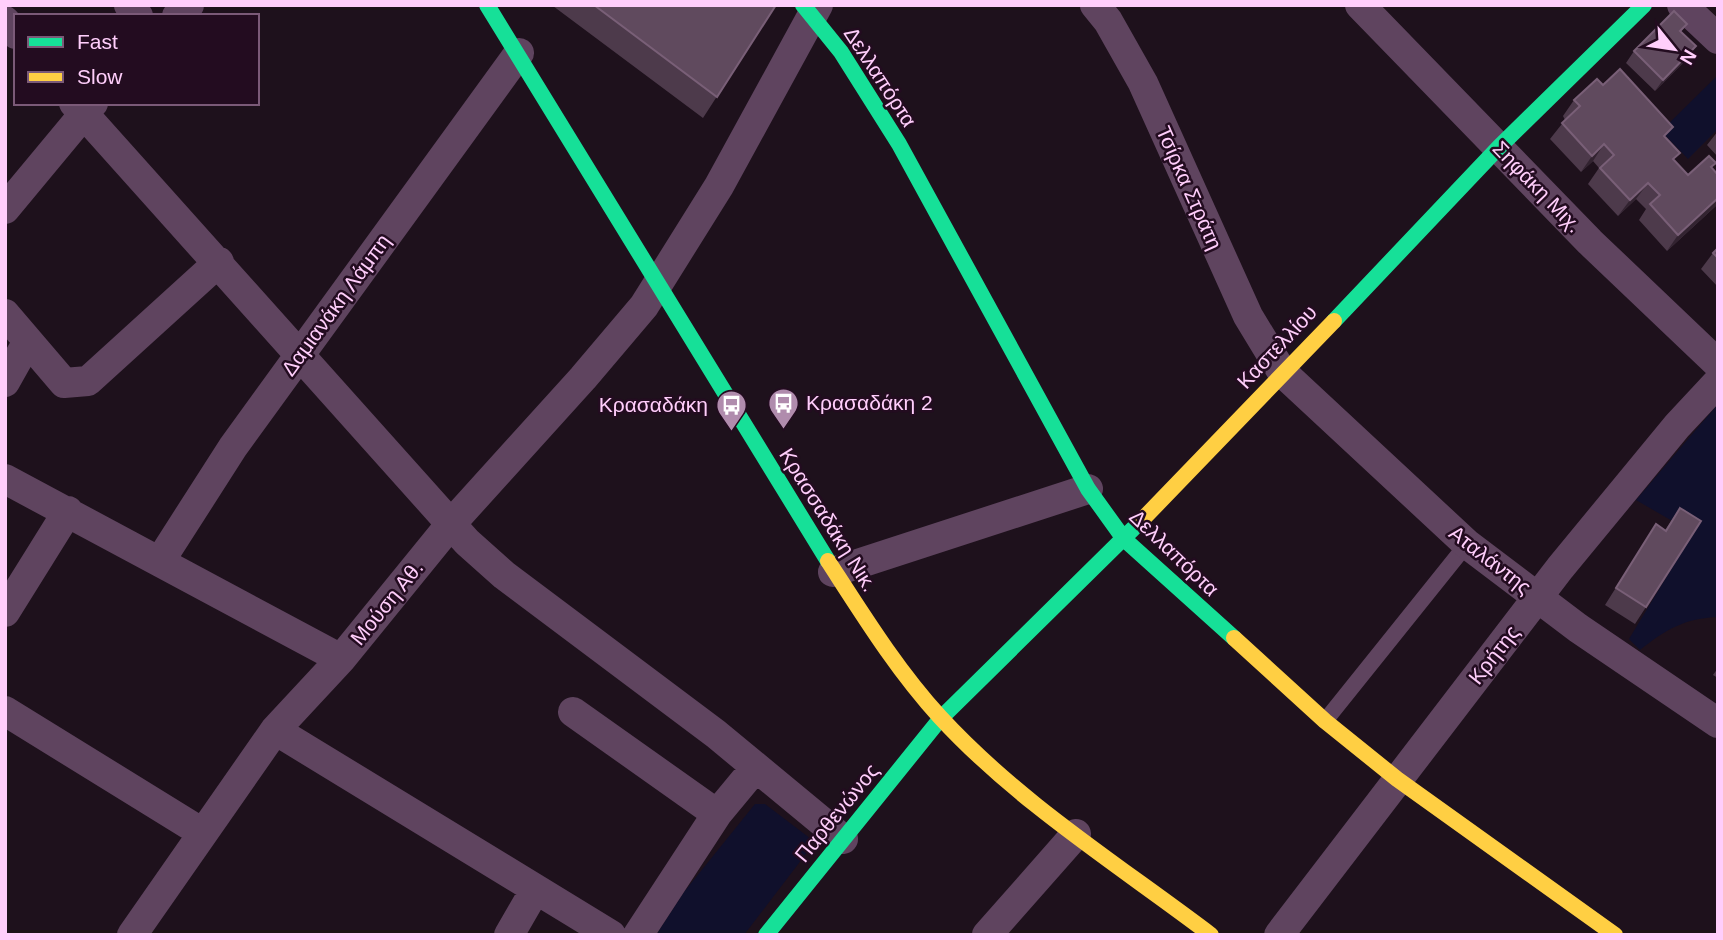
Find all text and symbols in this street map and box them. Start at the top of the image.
legend [14,14,259,105]
north arrow [1639,14,1709,84]
street label: Δελλαπόρτα [840,23,921,131]
text: Fast [77,30,118,53]
text: N [1676,46,1701,68]
text: Slow [77,65,123,88]
street label: Τσίρκα Στράτη [1152,123,1227,253]
street label: Σηφάκη Μιχ. [1488,136,1586,237]
street label: Δαμιανάκη Λάμπη [277,230,395,380]
street label: Καστελλίου [1232,300,1321,393]
bus stop icon: Κρασαδάκη 2 [766,386,800,430]
bus stop icon: Κρασαδάκη [714,388,748,432]
place label: Κρασαδάκη 2 [806,391,933,414]
place label: Κρασαδάκη [599,393,708,416]
street label: Κρασσαδάκη Νικ. [775,444,882,595]
street label: Δελλαπόρτα [1125,505,1223,601]
street label: Αταλάντης [1445,521,1536,599]
street label: Μούση Αθ. [346,556,427,649]
street label: Κρήτης [1464,621,1524,688]
street label: Παρθενώνος [790,759,883,866]

